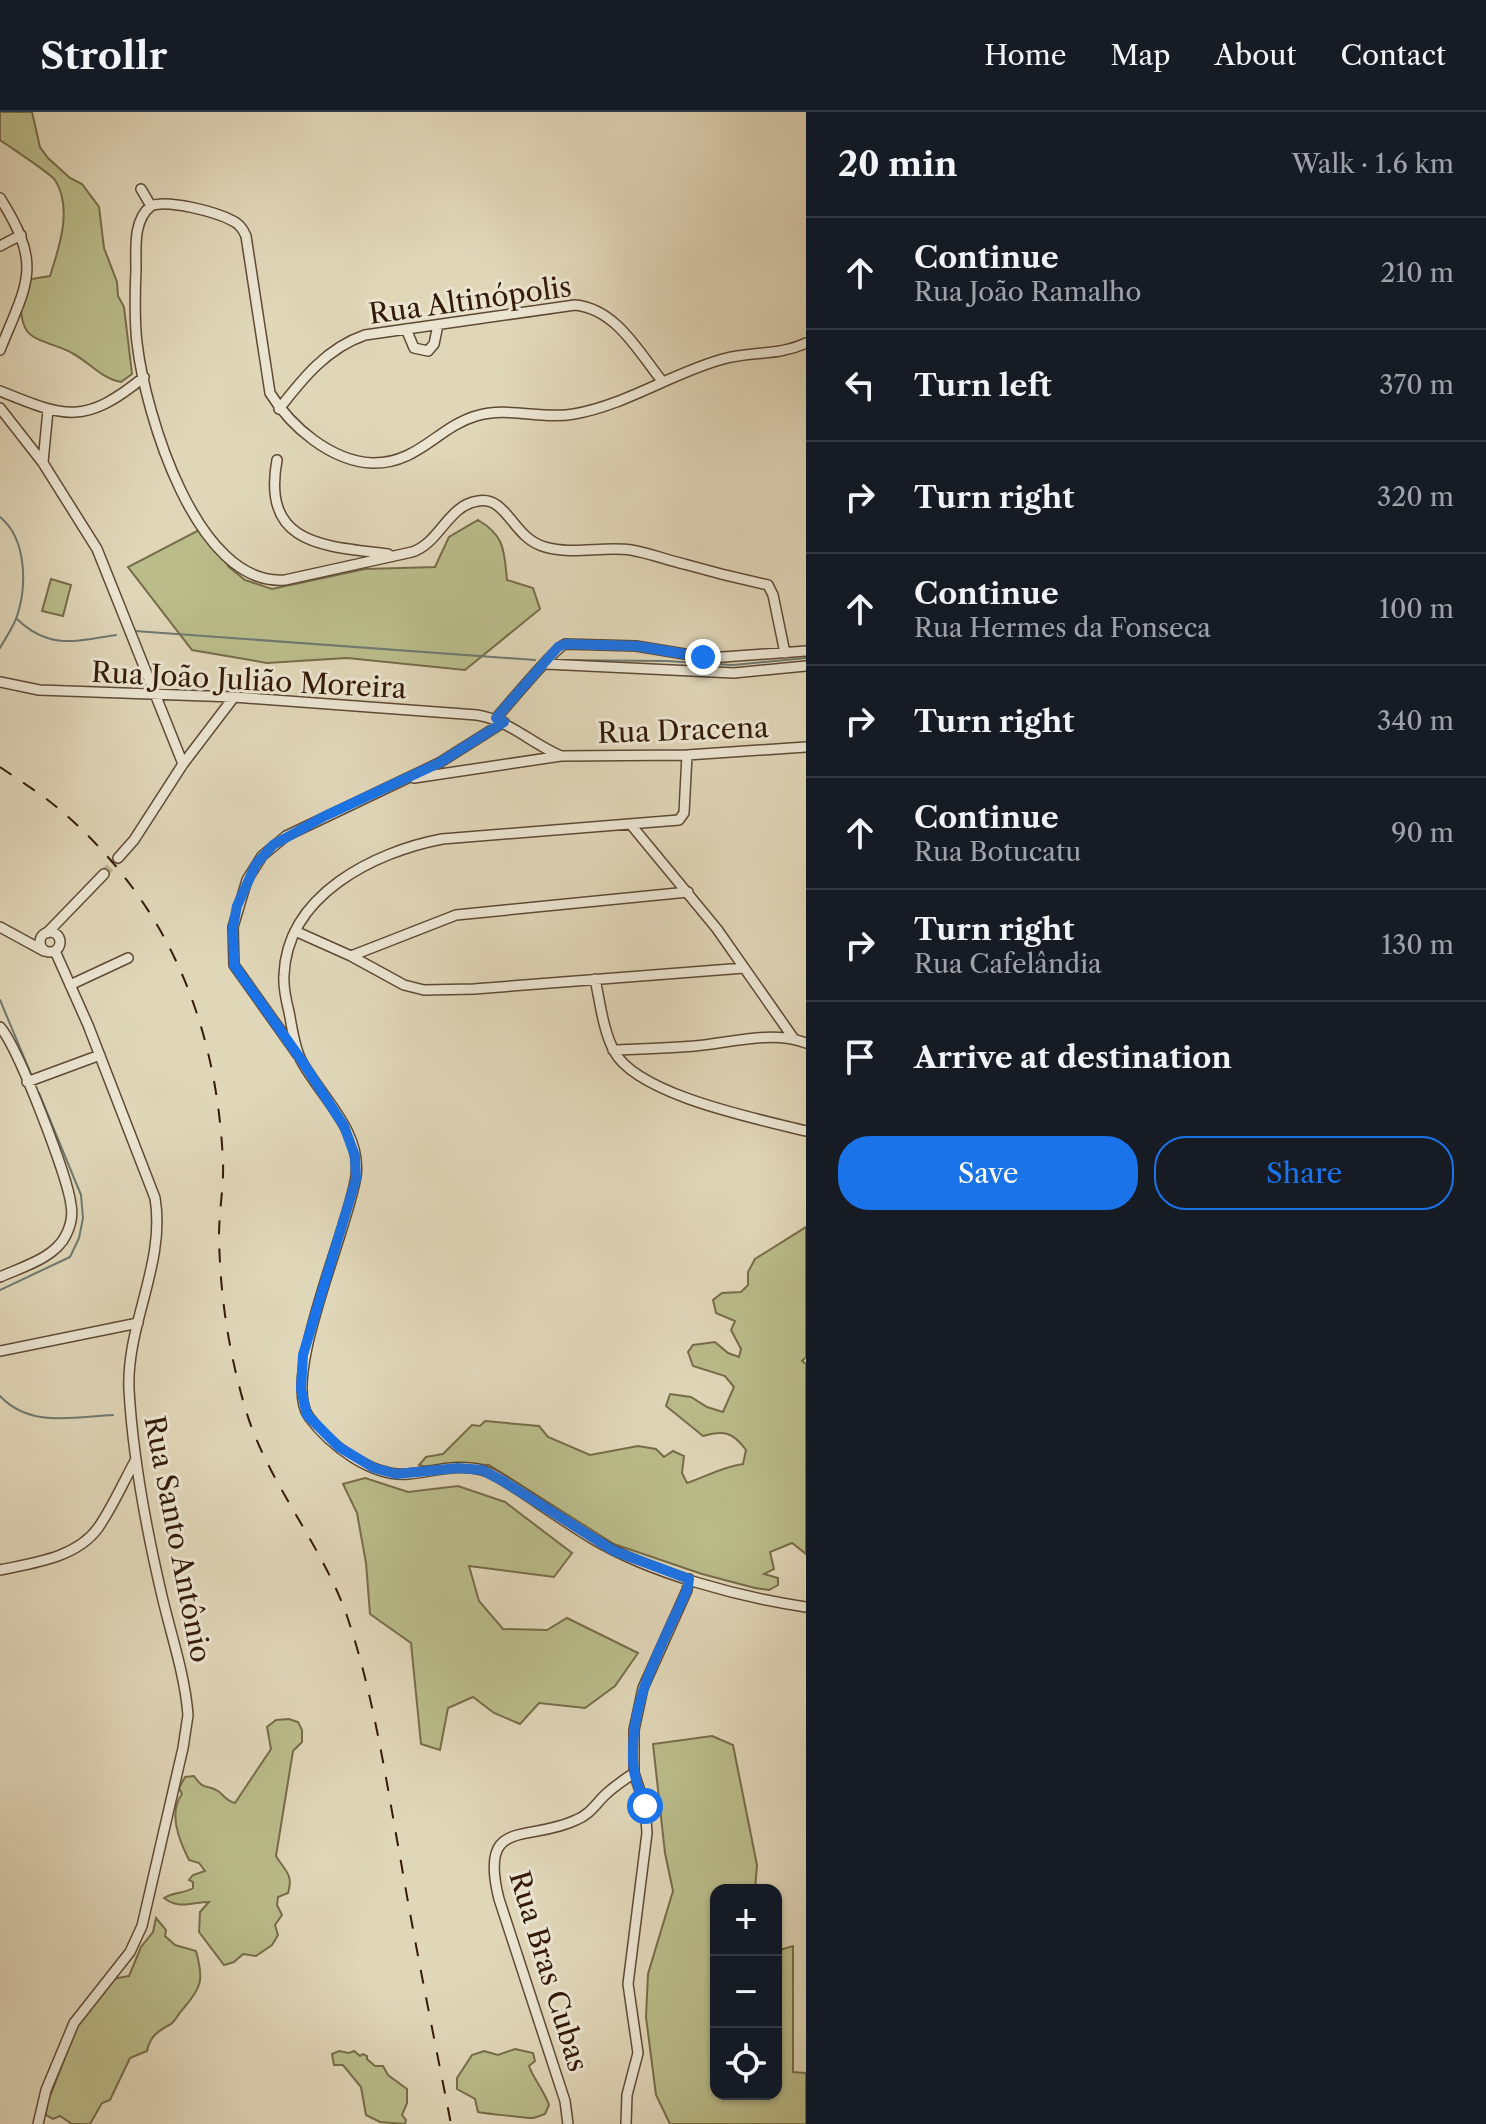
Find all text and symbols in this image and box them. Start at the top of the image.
text: Strollr [40,32,167,79]
text: Home [984,38,1066,72]
text: Map [1110,38,1170,72]
text: About [1214,38,1296,72]
text: Contact [1340,38,1446,72]
text: 20 min [838,143,958,185]
text: Walk · 1.6 km [1292,148,1454,180]
text: Continue [914,239,1059,276]
icon: ahead [838,251,882,295]
text: 210 m [1381,257,1454,289]
street label: Rua Altinópolis [367,269,573,331]
text: Rua João Ramalho [914,276,1141,308]
icon: left [838,363,882,407]
text: Turn left [914,367,1051,404]
text: 370 m [1379,369,1454,401]
icon: right [838,475,882,519]
text: Turn right [914,479,1074,516]
text: 320 m [1377,481,1454,513]
text: Continue [914,575,1059,612]
icon: ahead [838,587,882,631]
text: 100 m [1379,593,1454,625]
text: Rua Hermes da Fonseca [914,612,1211,644]
route end [685,639,721,675]
street label: Rua João Julião Moreira [90,655,408,705]
icon: right [838,699,882,743]
text: Turn right [914,703,1074,740]
text: 340 m [1377,705,1454,737]
street label: Rua Dracena [597,710,769,750]
text: Continue [914,799,1059,836]
icon: ahead [838,811,882,855]
text: 90 m [1391,817,1454,849]
text: Rua Botucatu [914,836,1081,868]
text: Turn right [914,911,1074,948]
icon: right [838,923,882,967]
text: 130 m [1381,929,1454,961]
text: Rua Cafelândia [914,948,1102,980]
icon: arrive [838,1035,882,1079]
text: Arrive at destination [914,1039,1232,1076]
button: Save [838,1136,1138,1210]
button: Share [1154,1136,1454,1210]
street label: Rua Santo Antônio [137,1413,219,1665]
route start [627,1788,663,1824]
street label: Rua Bras Cubas [502,1867,596,2075]
map controls [710,1884,782,2100]
button: + [710,1884,782,1956]
button: − [710,1956,782,2028]
button: locate [710,2028,782,2100]

